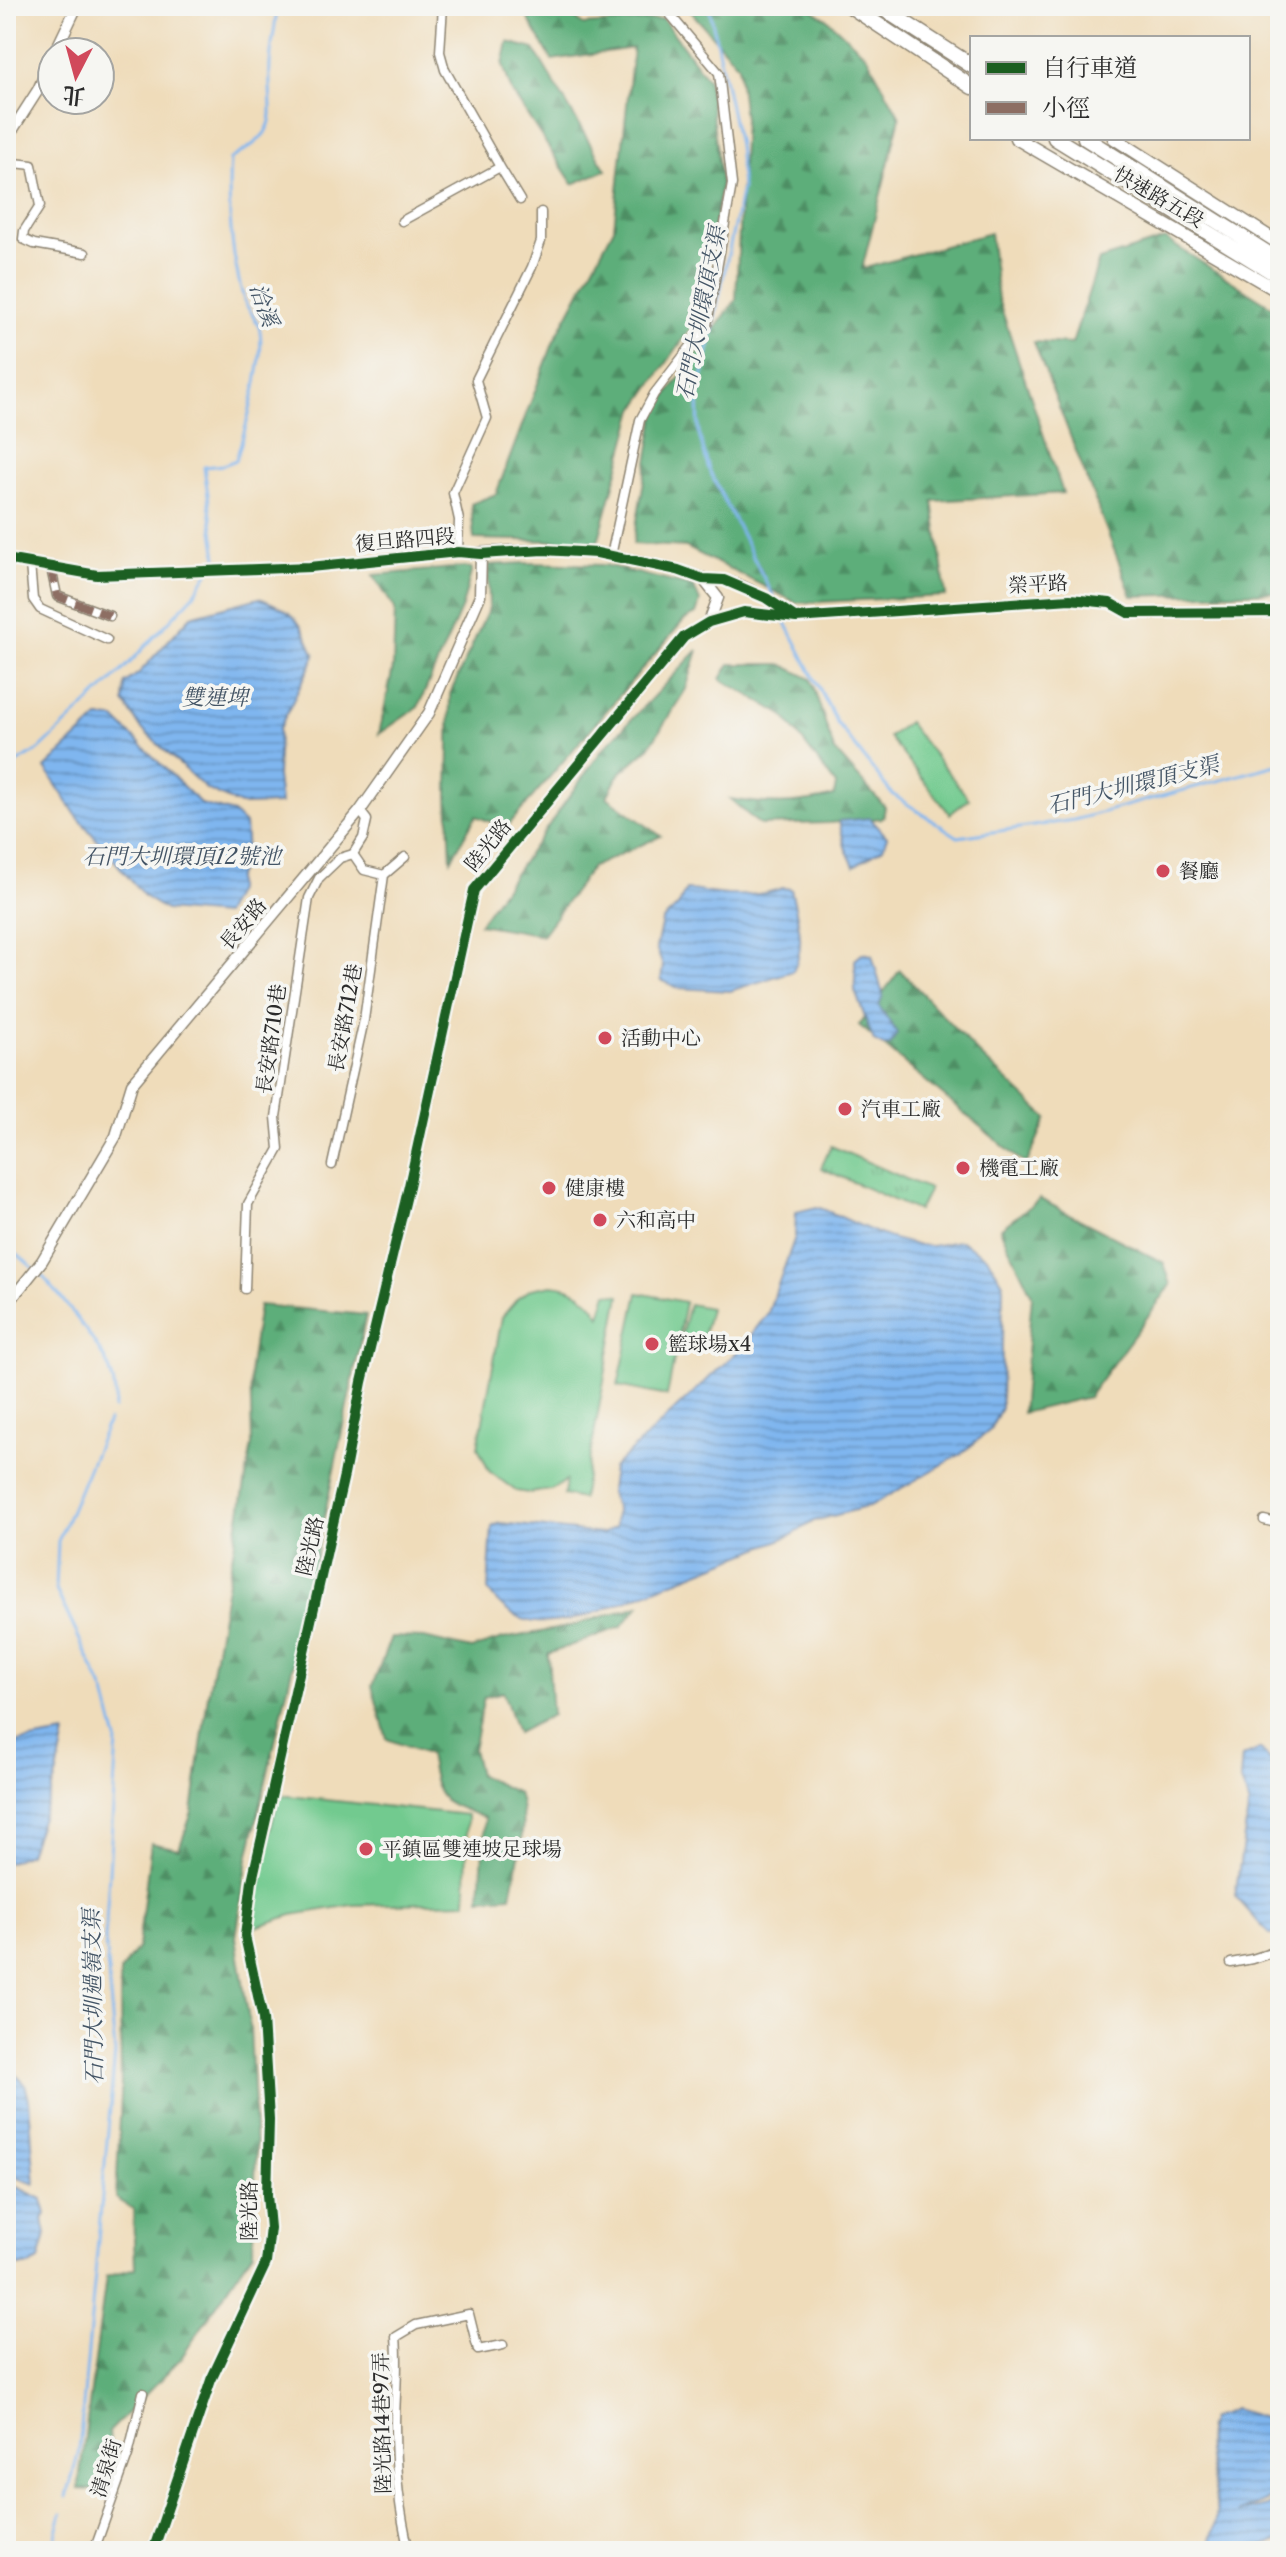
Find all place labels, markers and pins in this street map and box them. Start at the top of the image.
place label: 餐廳 [1179,859,1219,883]
marker: 餐廳 [1154,862,1172,880]
place label: 活動中心 [621,1026,701,1050]
marker: 活動中心 [596,1029,614,1047]
place label: 汽車工廠 [861,1097,941,1121]
marker: 汽車工廠 [836,1100,854,1118]
place label: 機電工廠 [979,1156,1059,1180]
marker: 機電工廠 [954,1159,972,1177]
place label: 健康樓 [565,1176,625,1200]
marker: 健康樓 [540,1179,558,1197]
place label: 六和高中 [616,1208,696,1232]
marker: 六和高中 [591,1211,609,1229]
place label: 籃球場x4 [668,1332,751,1356]
marker: 籃球場x4 [643,1335,661,1353]
place label: 平鎮區雙連坡足球場 [382,1837,562,1861]
marker: 平鎮區雙連坡足球場 [357,1840,375,1858]

